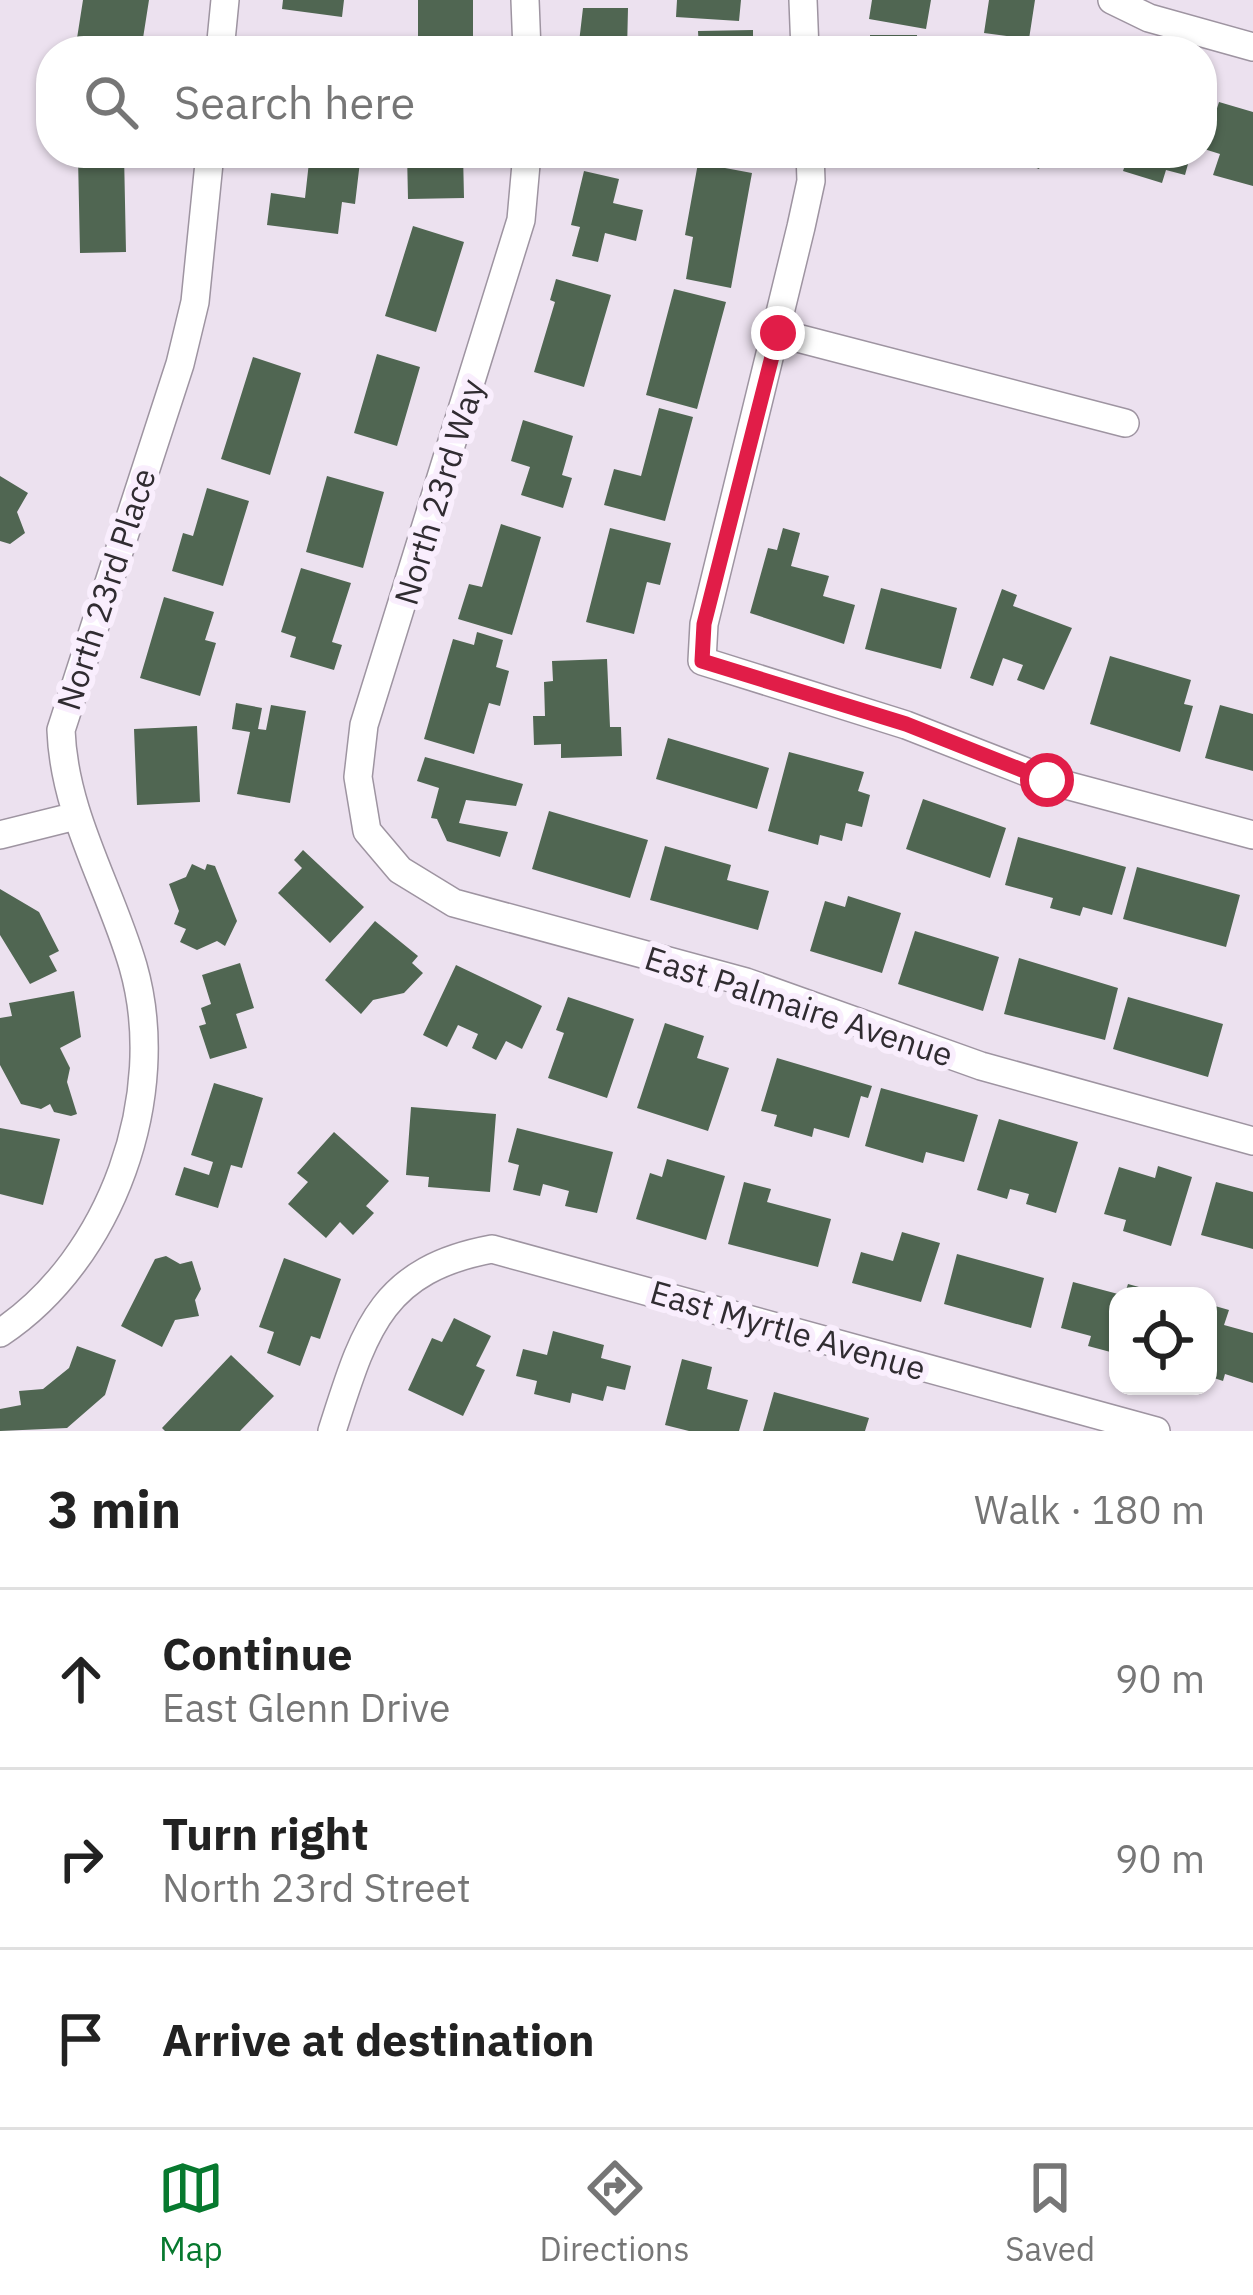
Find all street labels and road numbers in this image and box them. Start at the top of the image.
street label: North 23rd Way [384,374,493,610]
street label: North 23rd Place [46,462,165,715]
street label: East Palmaire Avenue [640,935,958,1076]
street label: East Myrtle Avenue [646,1270,931,1389]

